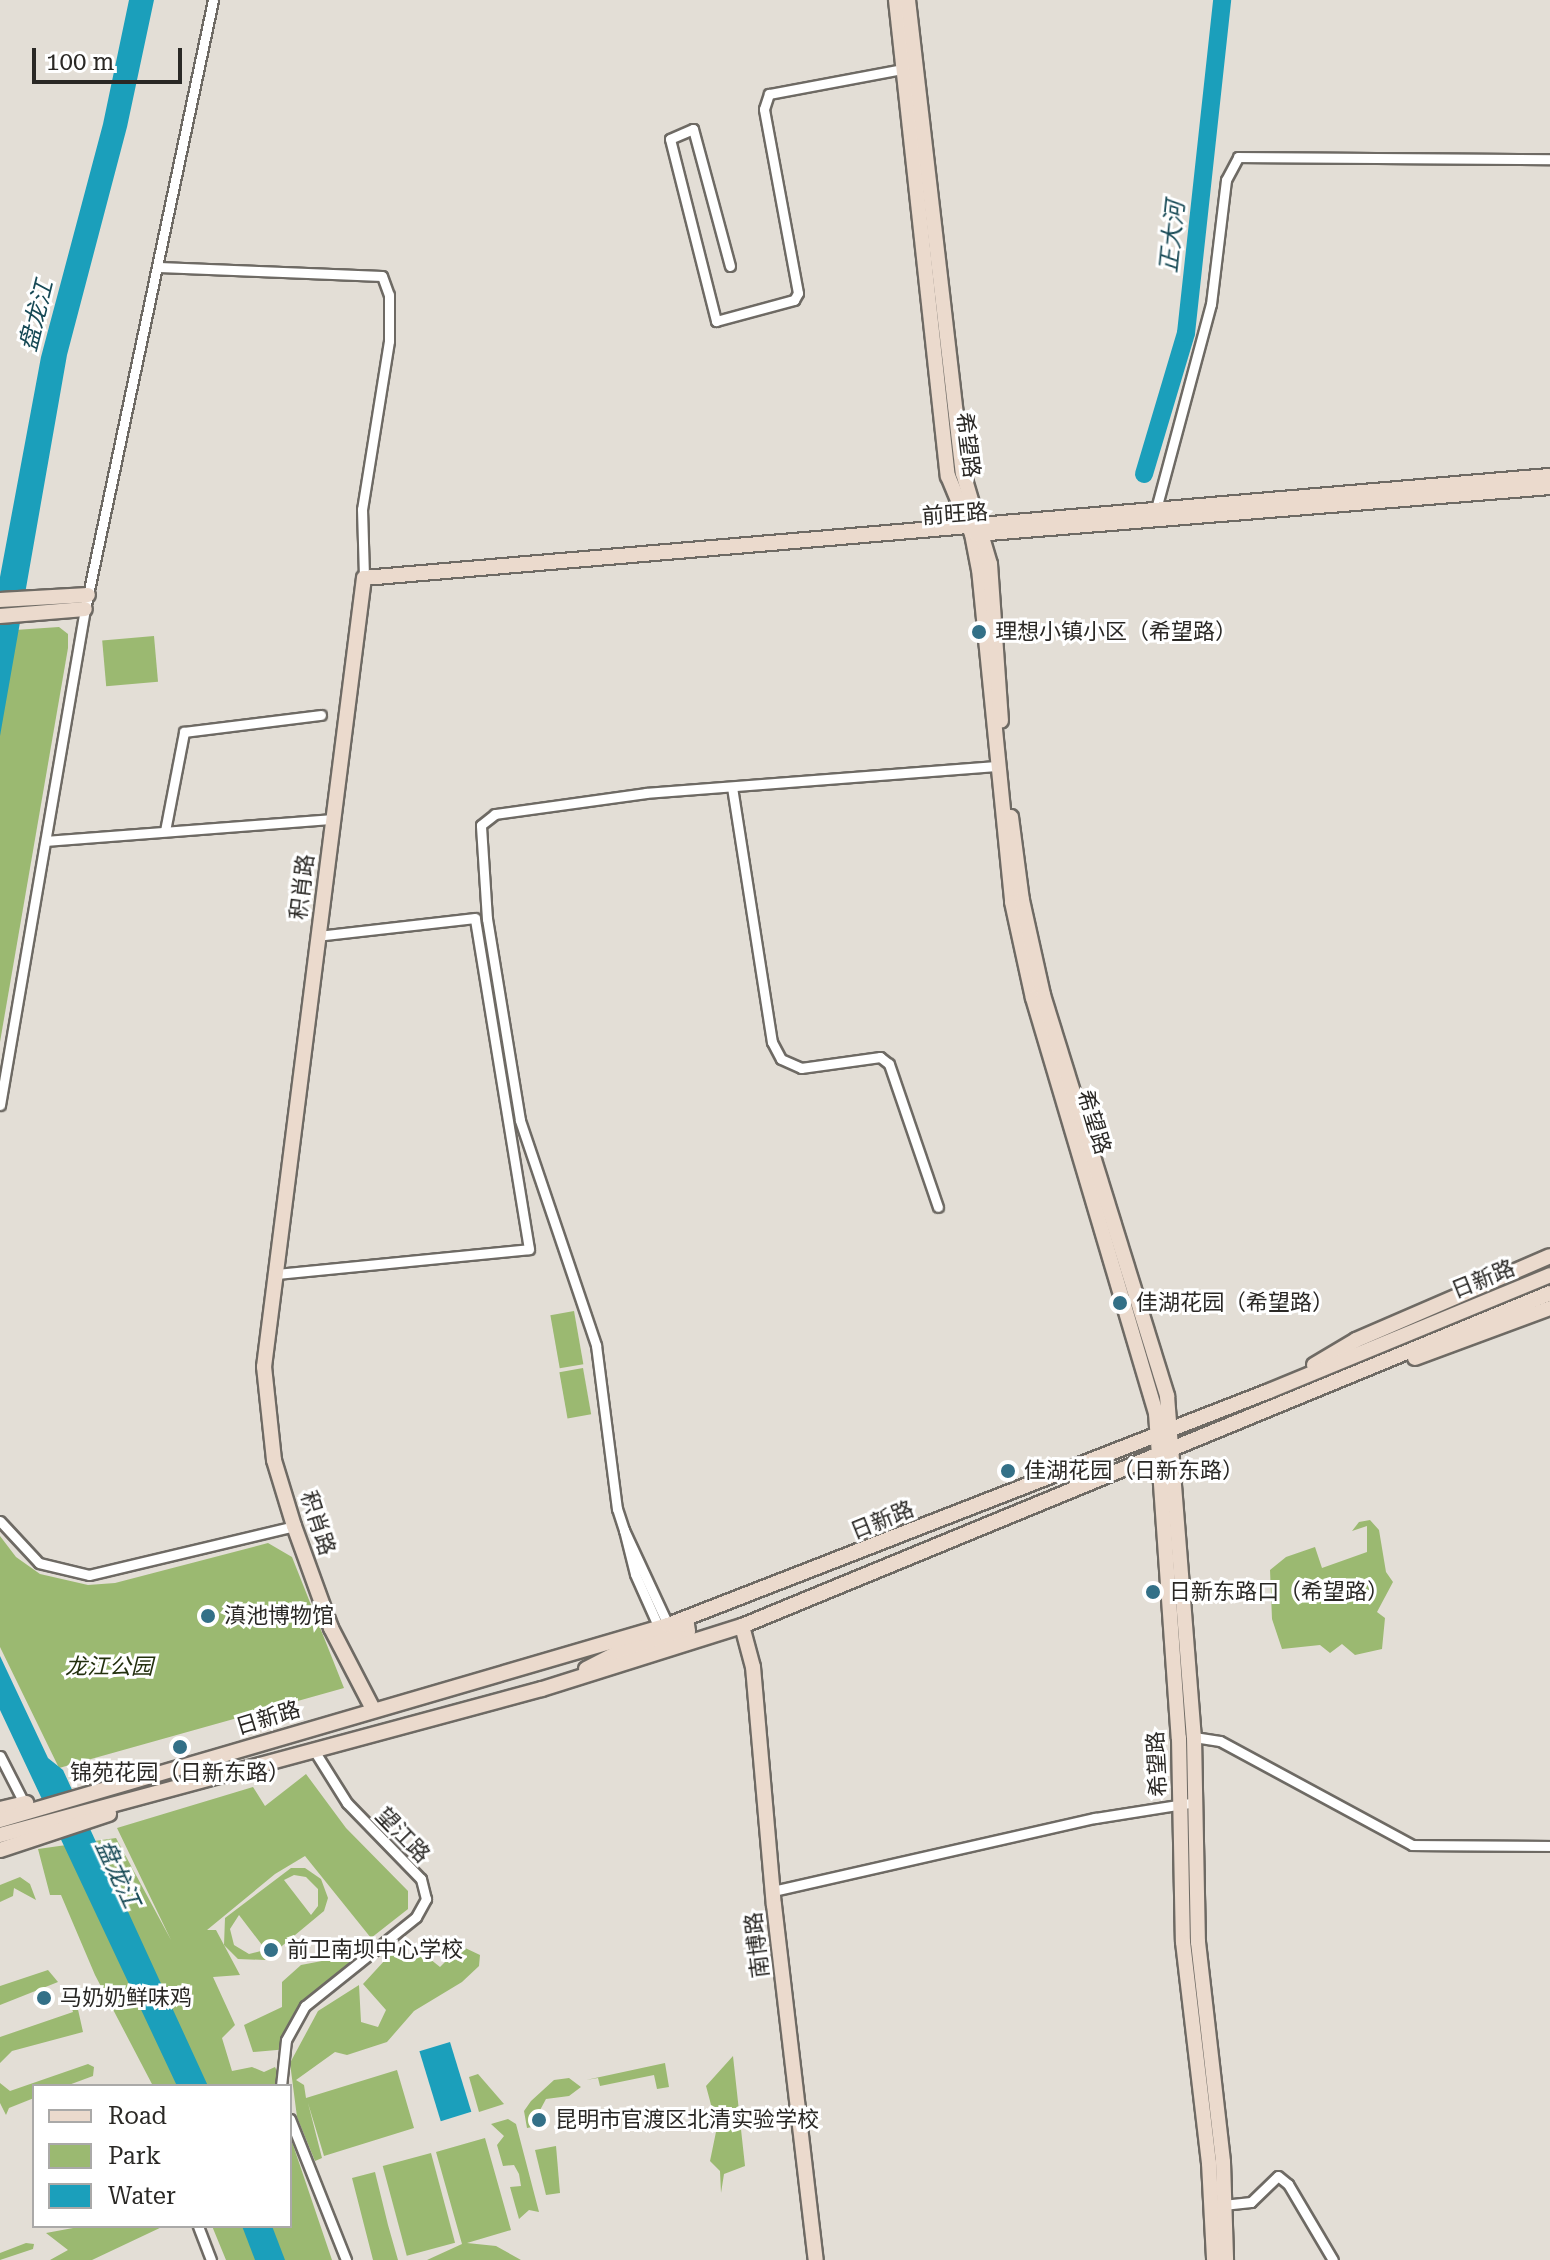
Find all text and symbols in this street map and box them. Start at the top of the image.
scale bar [36,32,186,82]
text: 100 m [46,48,114,76]
water label: 正大河 [1155,200,1191,274]
water label: 盘龙江 [14,278,60,354]
street label: 希望路 [951,411,985,479]
street label: 前旺路 [921,499,989,529]
place label: 理想小镇小区（希望路） [995,619,1237,645]
marker: 理想小镇小区（希望路） [970,623,988,641]
street label: 积肖路 [285,853,319,921]
street label: 希望路 [1072,1087,1116,1157]
street label: 日新路 [1447,1254,1519,1304]
place label: 佳湖花园（希望路） [1136,1290,1334,1316]
marker: 佳湖花园（希望路） [1111,1294,1129,1312]
place label: 佳湖花园（日新东路） [1024,1458,1244,1484]
marker: 佳湖花园（日新东路） [999,1462,1017,1480]
street label: 积肖路 [295,1488,341,1558]
street label: 日新路 [846,1495,918,1545]
place label: 日新东路口（希望路） [1169,1579,1389,1605]
marker: 日新东路口（希望路） [1144,1583,1162,1601]
place label: 滇池博物馆 [224,1603,334,1629]
marker: 滇池博物馆 [199,1607,217,1625]
park label: 龙江公园 [65,1654,153,1680]
street label: 日新路 [233,1696,303,1740]
street label: 希望路 [1142,1730,1172,1798]
marker: 锦苑花园（日新东路） [171,1738,189,1756]
place label: 锦苑花园（日新东路） [70,1760,290,1786]
street label: 望江路 [371,1802,435,1868]
water label: 盘龙江 [89,1835,145,1913]
street label: 南博路 [740,1911,774,1979]
place label: 前卫南坝中心学校 [287,1937,463,1963]
marker: 前卫南坝中心学校 [262,1941,280,1959]
place label: 马奶奶鲜味鸡 [60,1985,192,2011]
marker: 马奶奶鲜味鸡 [35,1989,53,2007]
legend [32,2084,292,2228]
text: Road [108,2102,167,2130]
place label: 昆明市官渡区北清实验学校 [555,2107,819,2133]
marker: 昆明市官渡区北清实验学校 [530,2111,548,2129]
text: Park [108,2142,161,2170]
text: Water [108,2182,176,2210]

